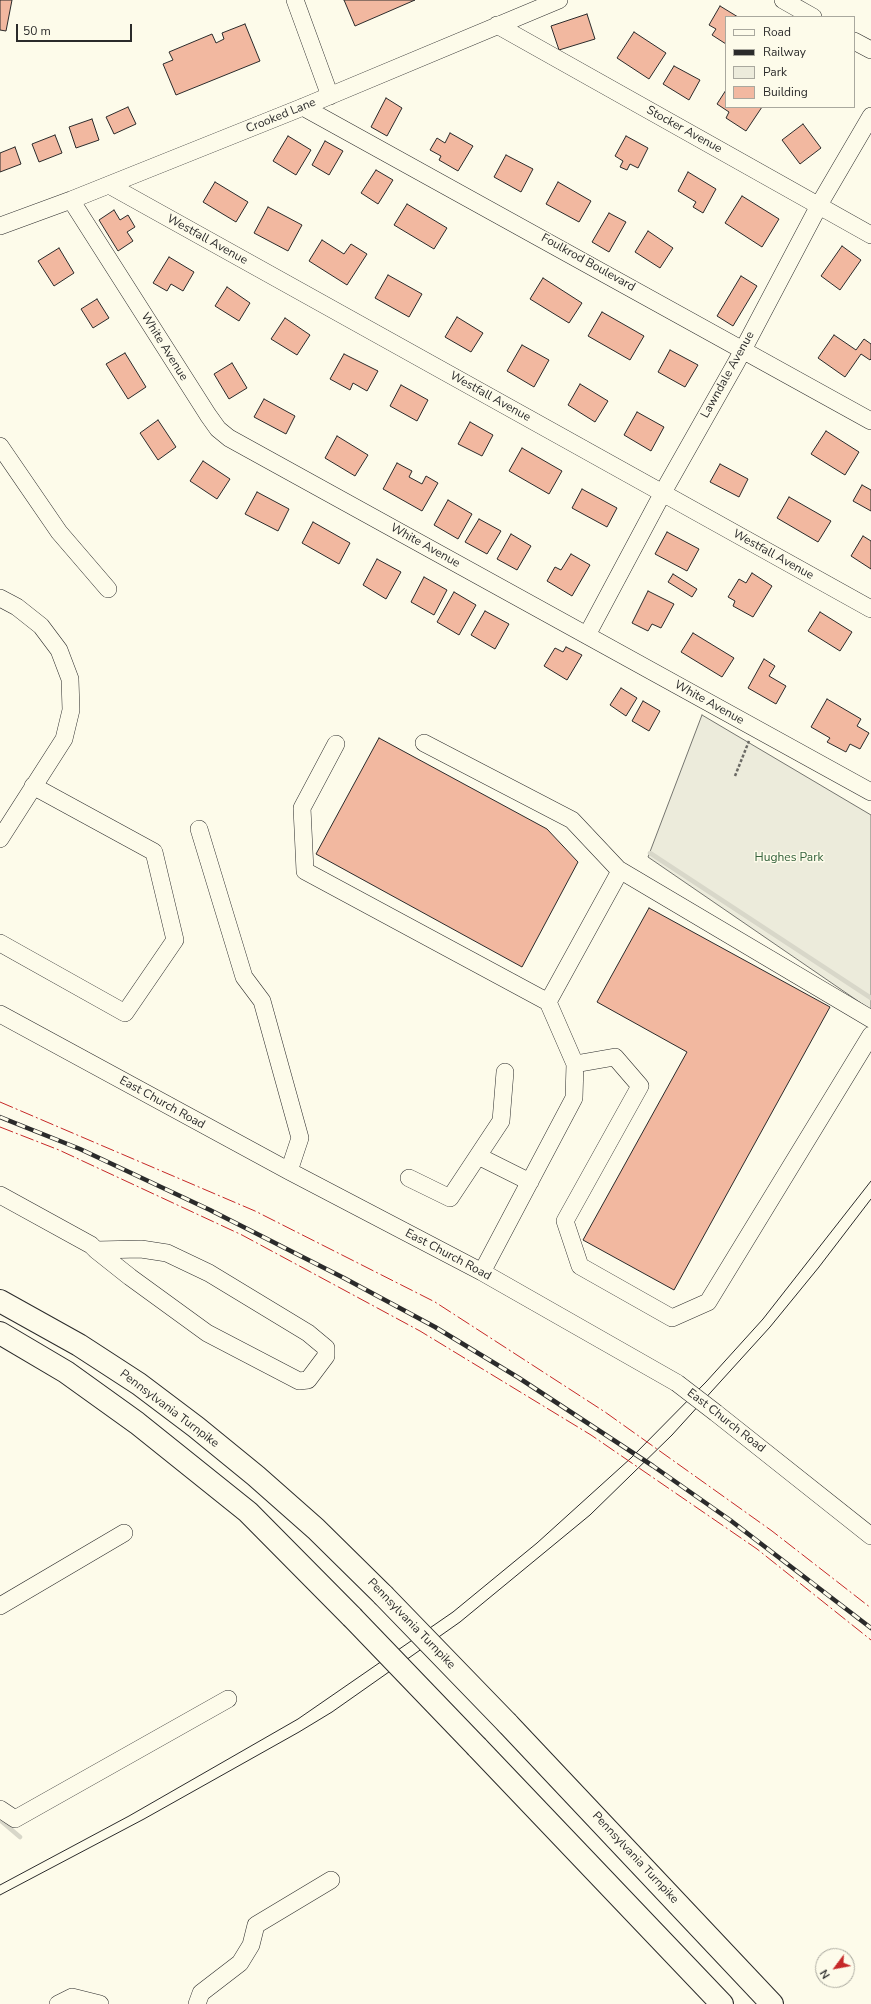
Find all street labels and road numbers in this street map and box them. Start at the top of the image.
street label: Crooked Lane [244,95,318,137]
street label: Stocker Avenue [644,103,724,157]
street label: Westfall Avenue [164,212,250,268]
street label: Foulkrod Boulevard [538,231,638,295]
street label: White Avenue [137,310,191,384]
street label: Lawndale Avenue [698,329,758,421]
street label: Westfall Avenue [447,369,533,425]
street label: White Avenue [388,521,462,571]
street label: Westfall Avenue [730,527,816,583]
street label: White Avenue [672,678,746,728]
street label: East Church Road [117,1074,207,1132]
street label: East Church Road [402,1226,494,1284]
street label: Pennsylvania Turnpike [117,1367,221,1451]
street label: East Church Road [684,1386,768,1456]
street label: Pennsylvania Turnpike [364,1576,458,1672]
street label: Pennsylvania Turnpike [589,1809,681,1907]

